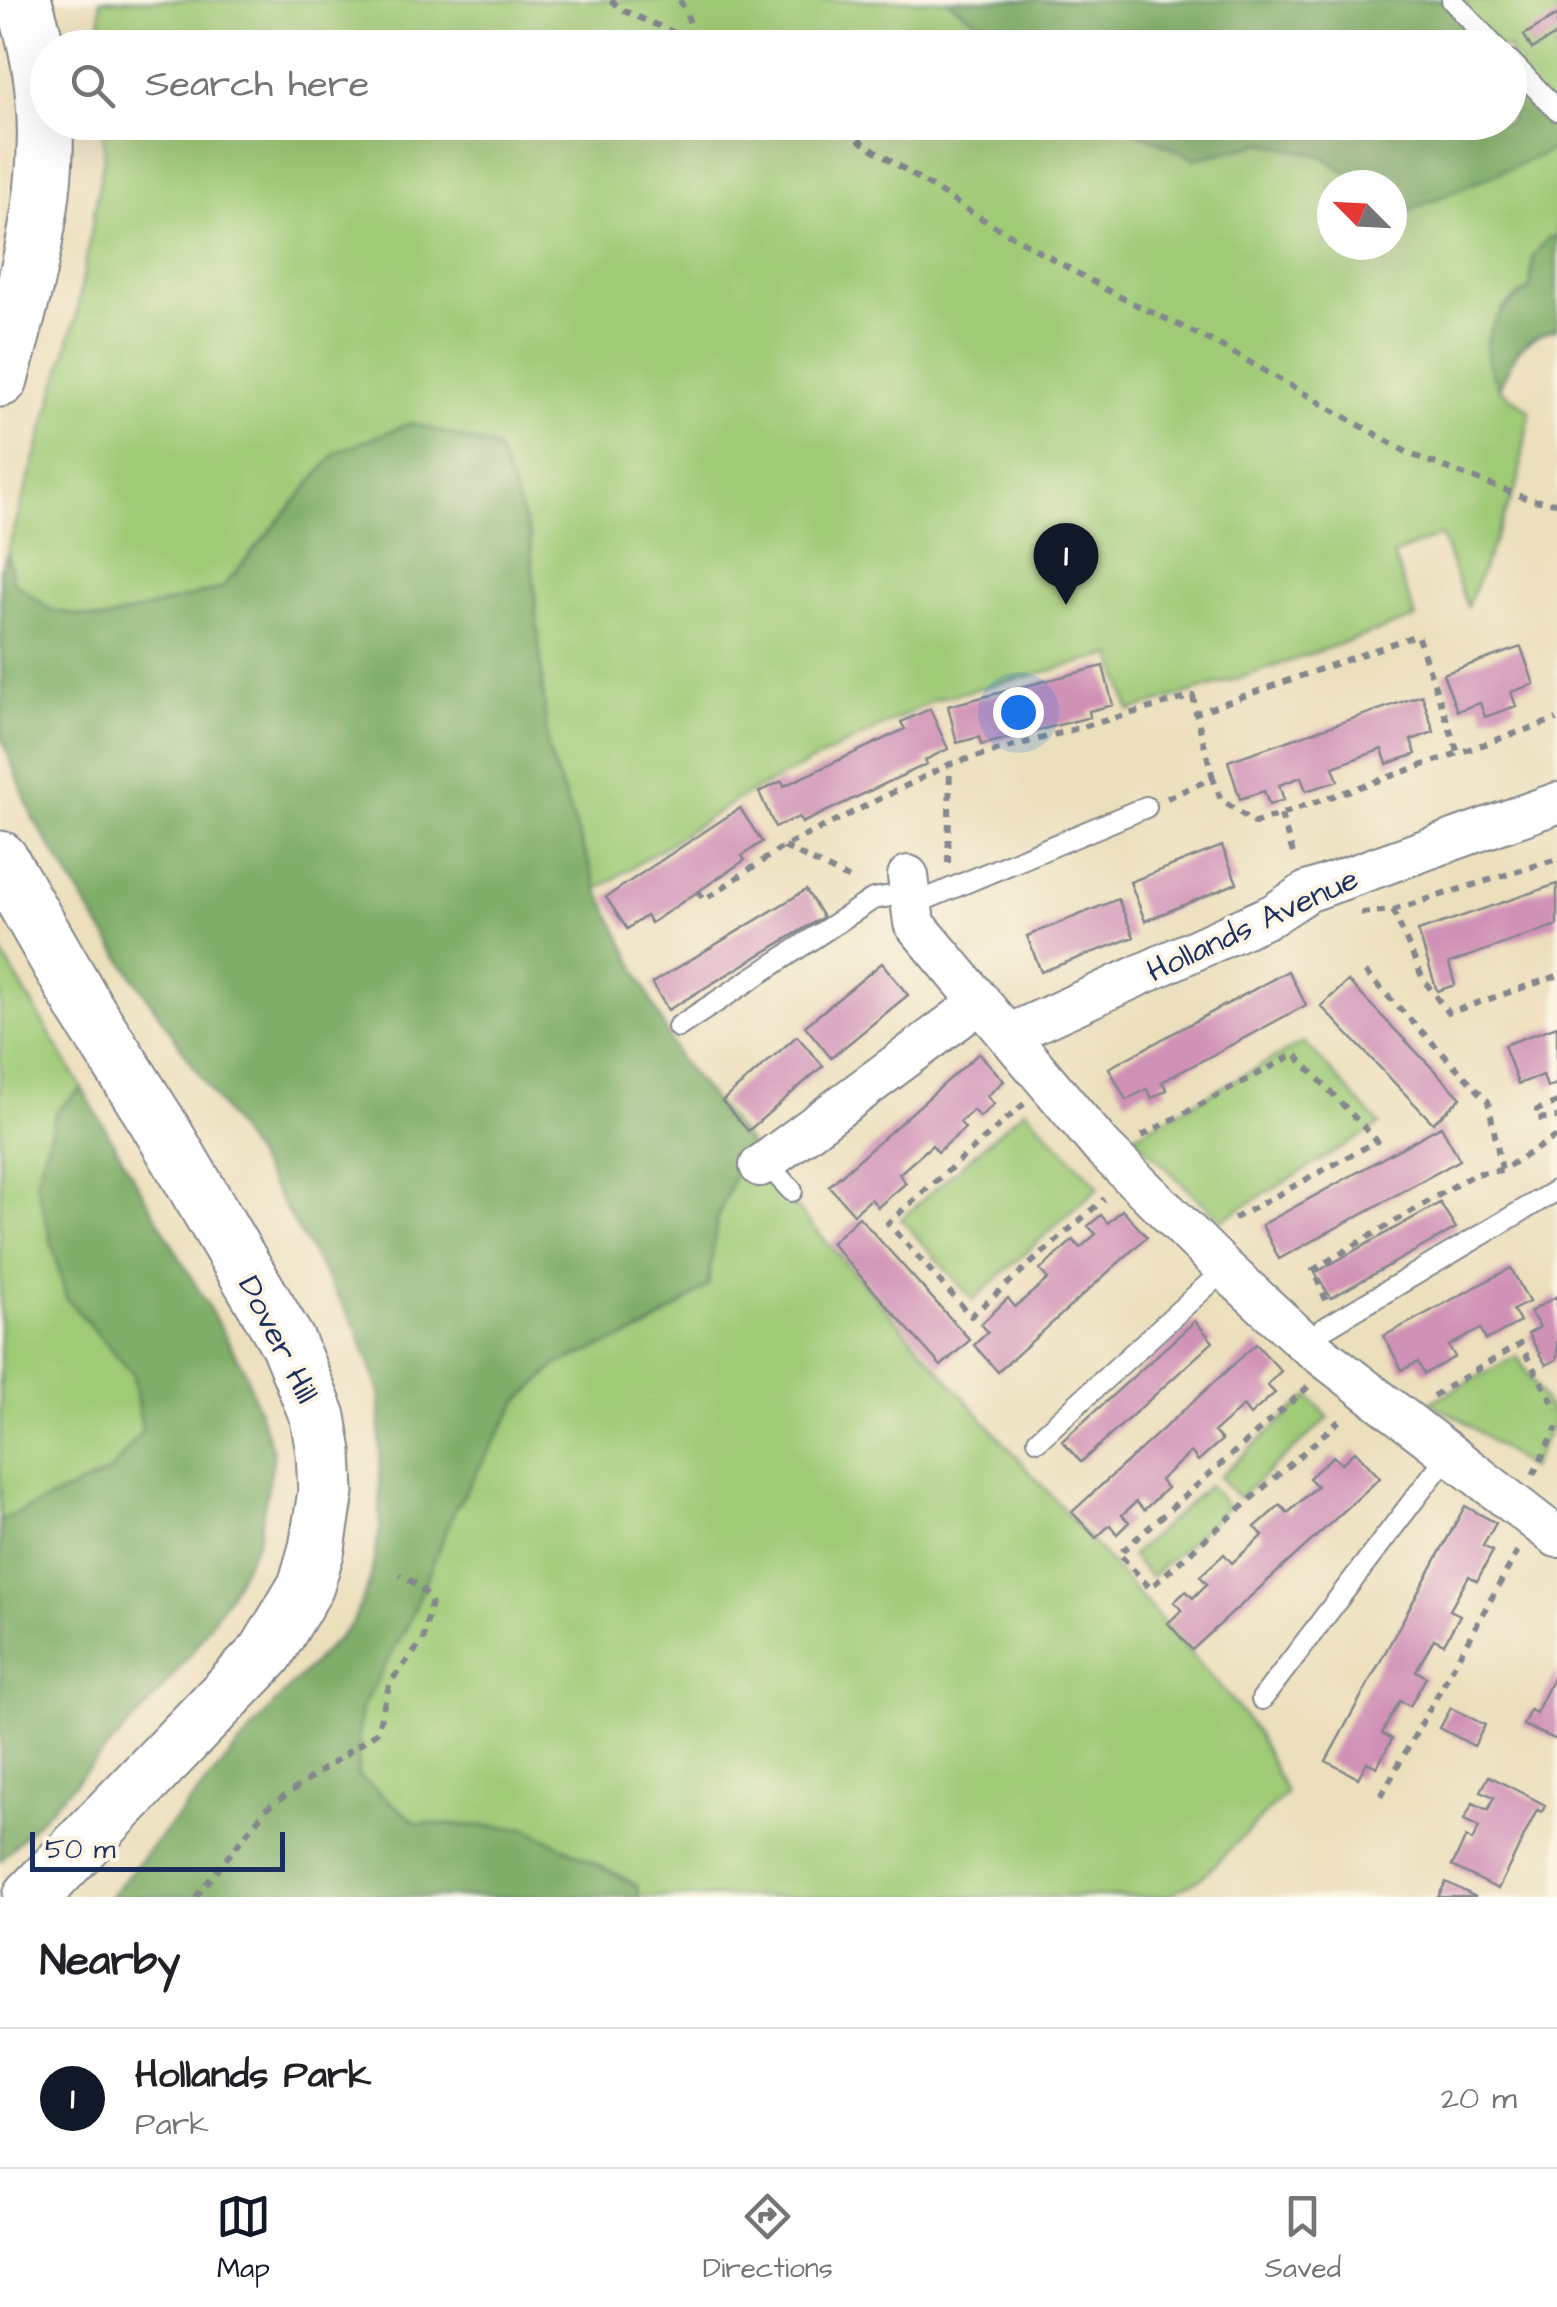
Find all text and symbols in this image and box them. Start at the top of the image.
search box [30,30,1527,140]
icon: search [65,58,120,113]
text: Search here [145,59,369,111]
north arrow [1317,170,1407,260]
pin: 1 [1034,522,1098,605]
your location [993,687,1044,738]
street label: Hollands Avenue [1139,857,1366,994]
street label: Dover Hill [226,1268,329,1411]
scale bar [30,1827,285,1872]
text: 50 m [45,1830,116,1869]
text: Nearby [40,1933,180,1991]
text: Hollands Park [135,2050,371,2102]
text: 1 [70,2076,75,2121]
text: 20 m [1441,2076,1517,2121]
text: Park [135,2102,209,2147]
tab: Map [216,2189,271,2288]
tab: Directions [703,2189,833,2288]
tab: Saved [1265,2189,1341,2288]

